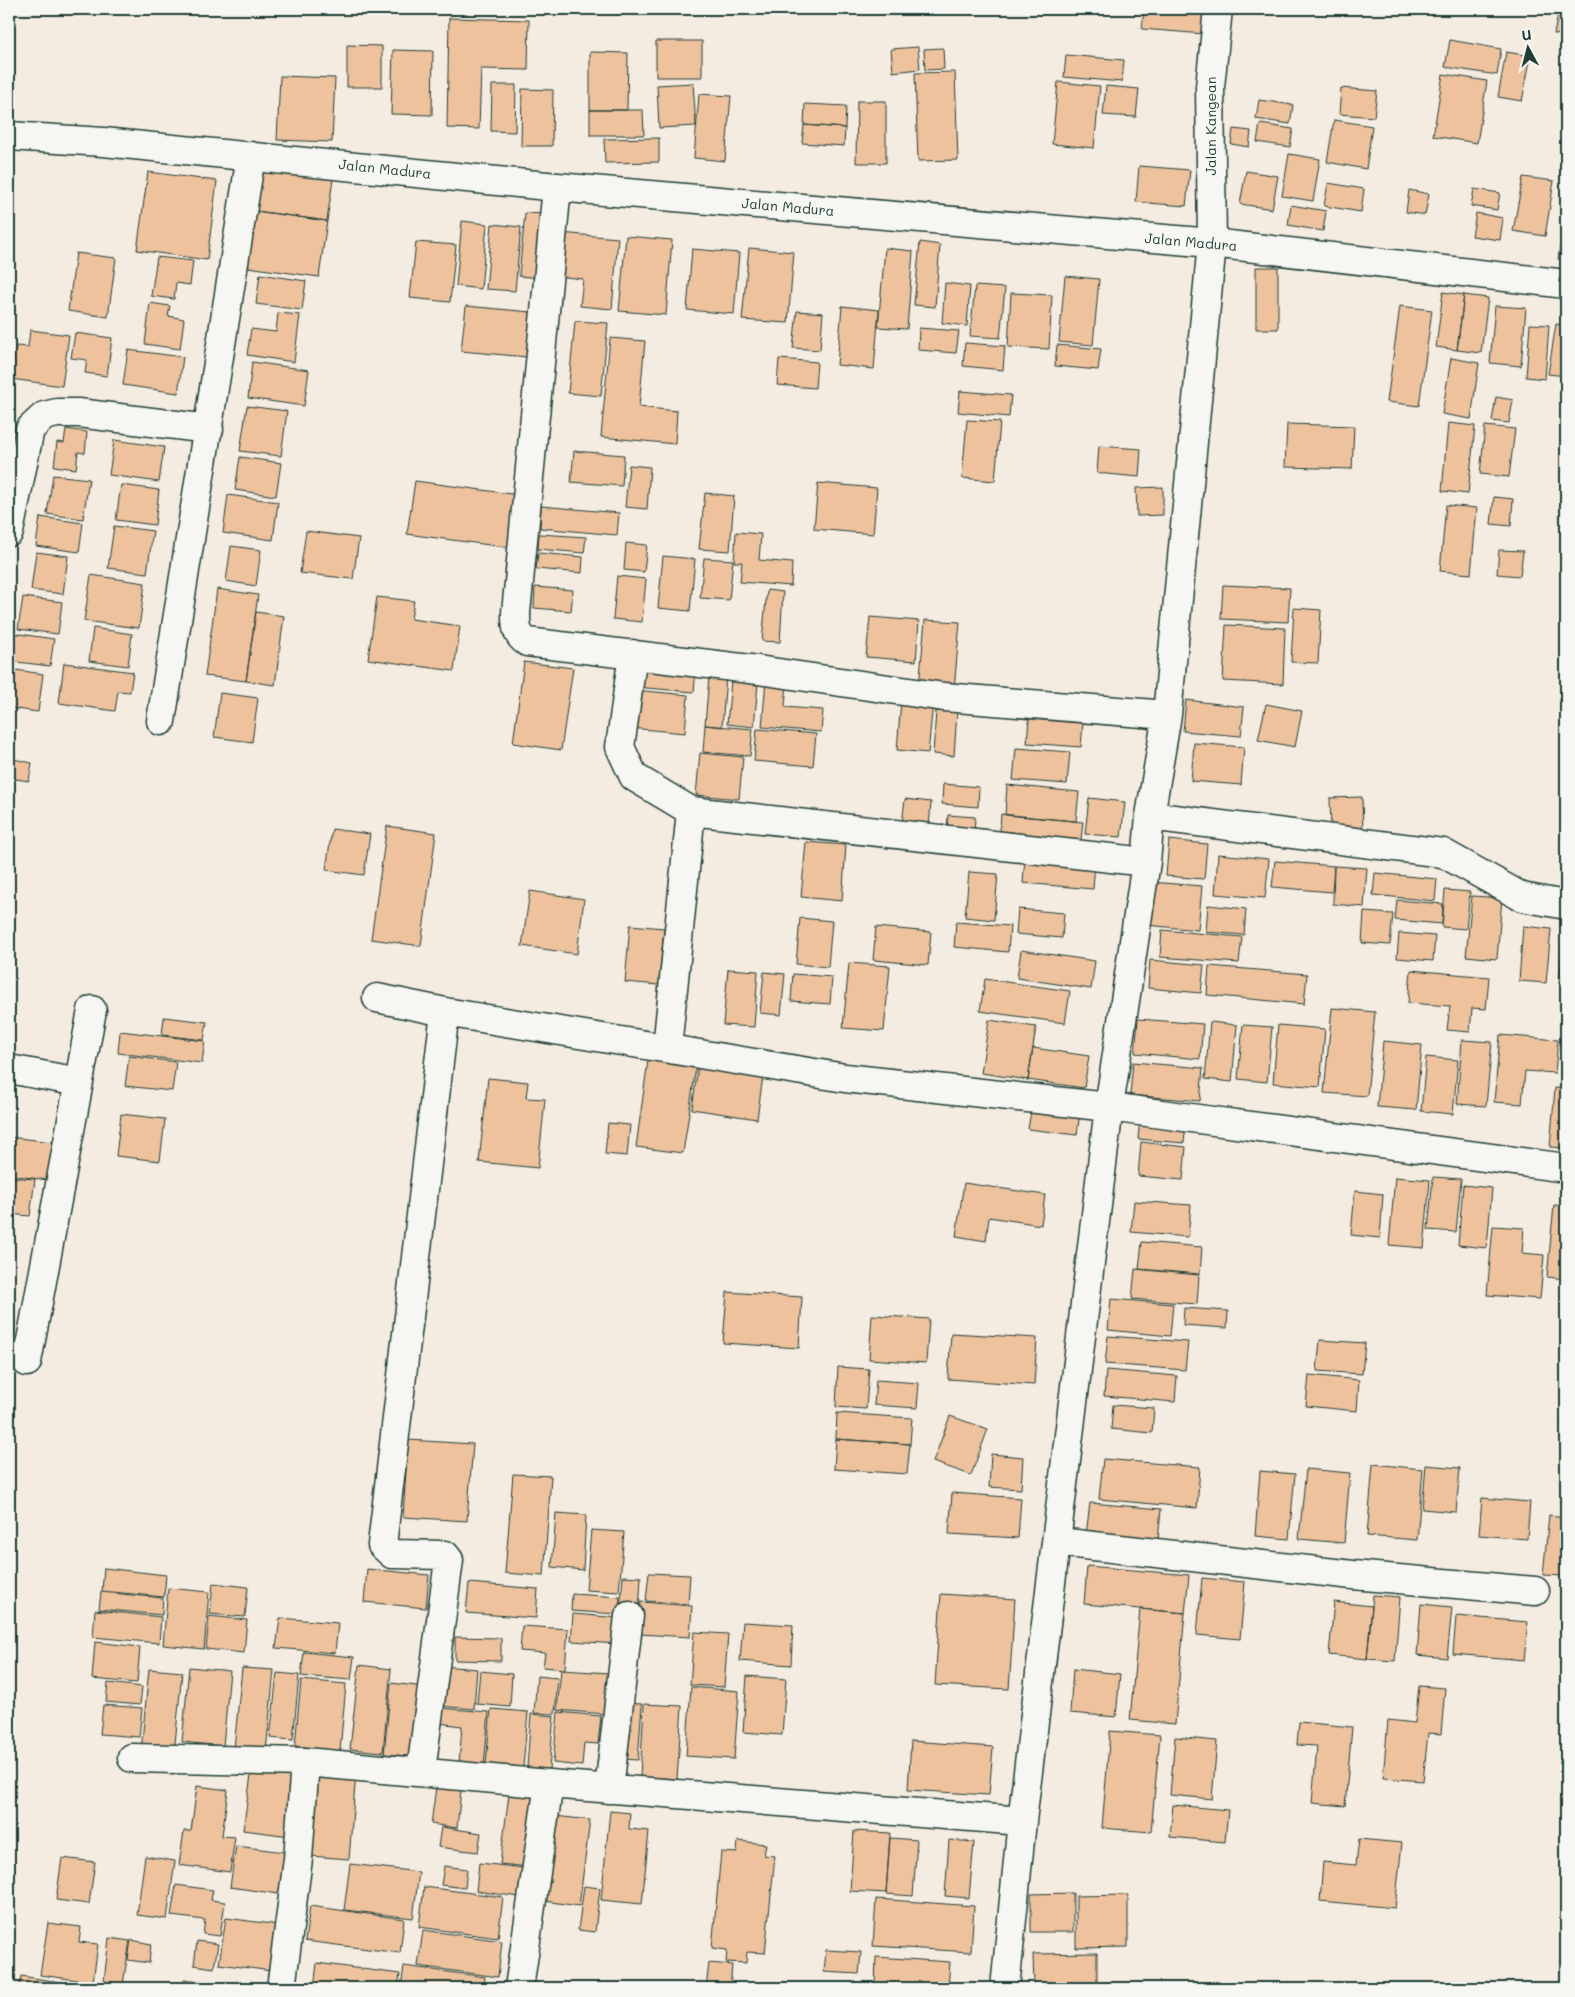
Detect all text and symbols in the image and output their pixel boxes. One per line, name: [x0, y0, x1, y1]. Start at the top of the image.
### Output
north arrow: [1502, 22, 1552, 72]
text: U: [1520, 25, 1532, 45]
street label: Jalan Kangean: [1201, 76, 1220, 176]
street label: Jalan Madura: [338, 154, 432, 183]
street label: Jalan Madura: [741, 193, 835, 220]
street label: Jalan Madura: [1144, 228, 1238, 255]

